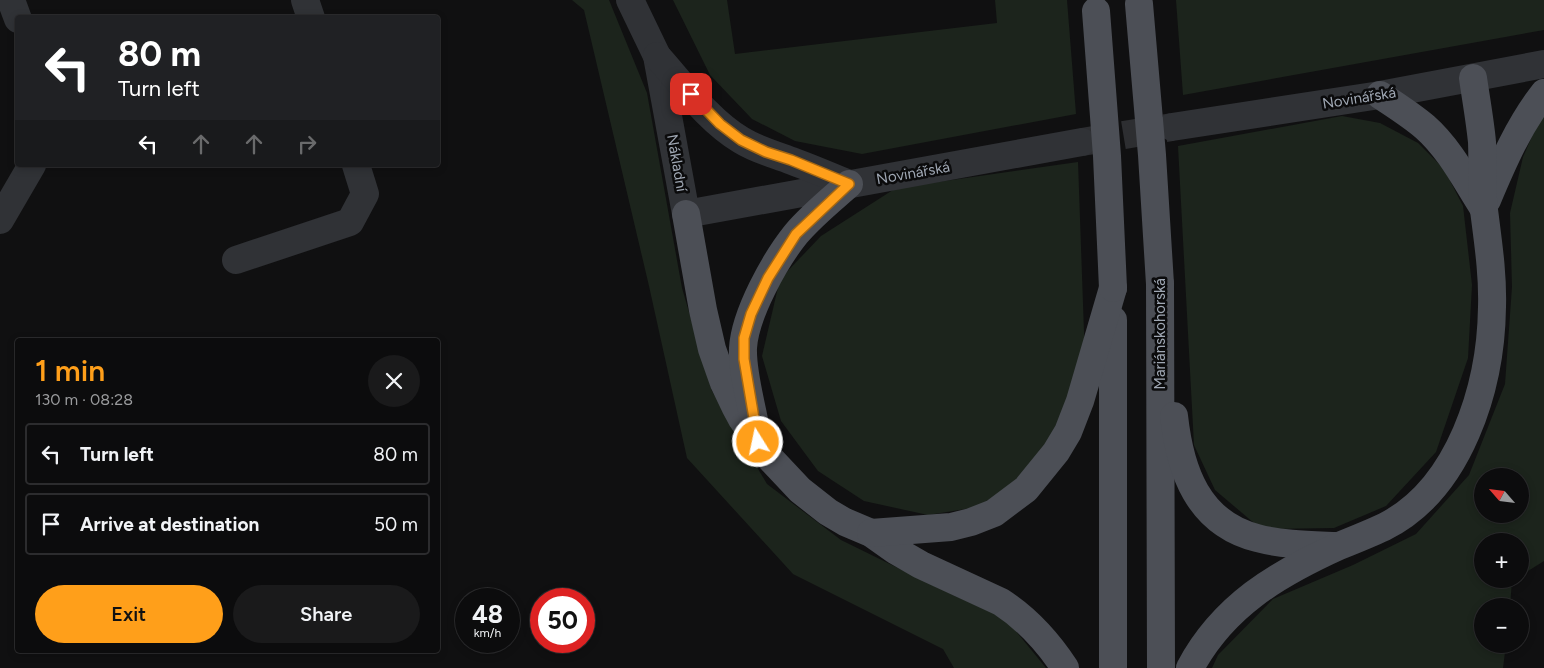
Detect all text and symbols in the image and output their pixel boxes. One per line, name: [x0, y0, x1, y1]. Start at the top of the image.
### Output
text: 80 m: [118, 33, 201, 75]
icon: left: [35, 35, 100, 100]
pin: [670, 73, 712, 115]
text: Turn left: [118, 75, 200, 102]
icon: arrive: [677, 80, 705, 108]
street label: Novinářská: [1321, 83, 1397, 113]
icon: left: [134, 130, 162, 158]
icon: ahead: [187, 130, 215, 158]
icon: ahead: [240, 130, 268, 158]
icon: right: [293, 130, 321, 158]
street label: Nákladní: [663, 133, 691, 195]
street label: Novinářská: [875, 158, 951, 188]
street label: Mariánskohorská: [1151, 278, 1169, 390]
text: 1 min: [35, 352, 105, 389]
button: close: [368, 355, 420, 407]
text: 130 m · 08:28: [35, 390, 133, 409]
position arrow: [731, 415, 783, 467]
icon: left: [37, 440, 65, 468]
text: Turn left: [80, 443, 154, 466]
text: 80 m: [373, 443, 418, 466]
north arrow: [1474, 468, 1529, 522]
map controls: [1474, 468, 1529, 653]
icon: arrive: [37, 510, 65, 538]
text: Arrive at destination: [80, 513, 259, 536]
text: 50 m: [374, 513, 418, 536]
button: +: [1474, 533, 1529, 588]
button: Exit: [35, 585, 223, 643]
button: Share: [233, 585, 420, 643]
speed limit sign: 50: [530, 588, 595, 653]
button: −: [1474, 598, 1529, 653]
text: 48: [472, 599, 503, 629]
text: km/h: [474, 626, 501, 640]

